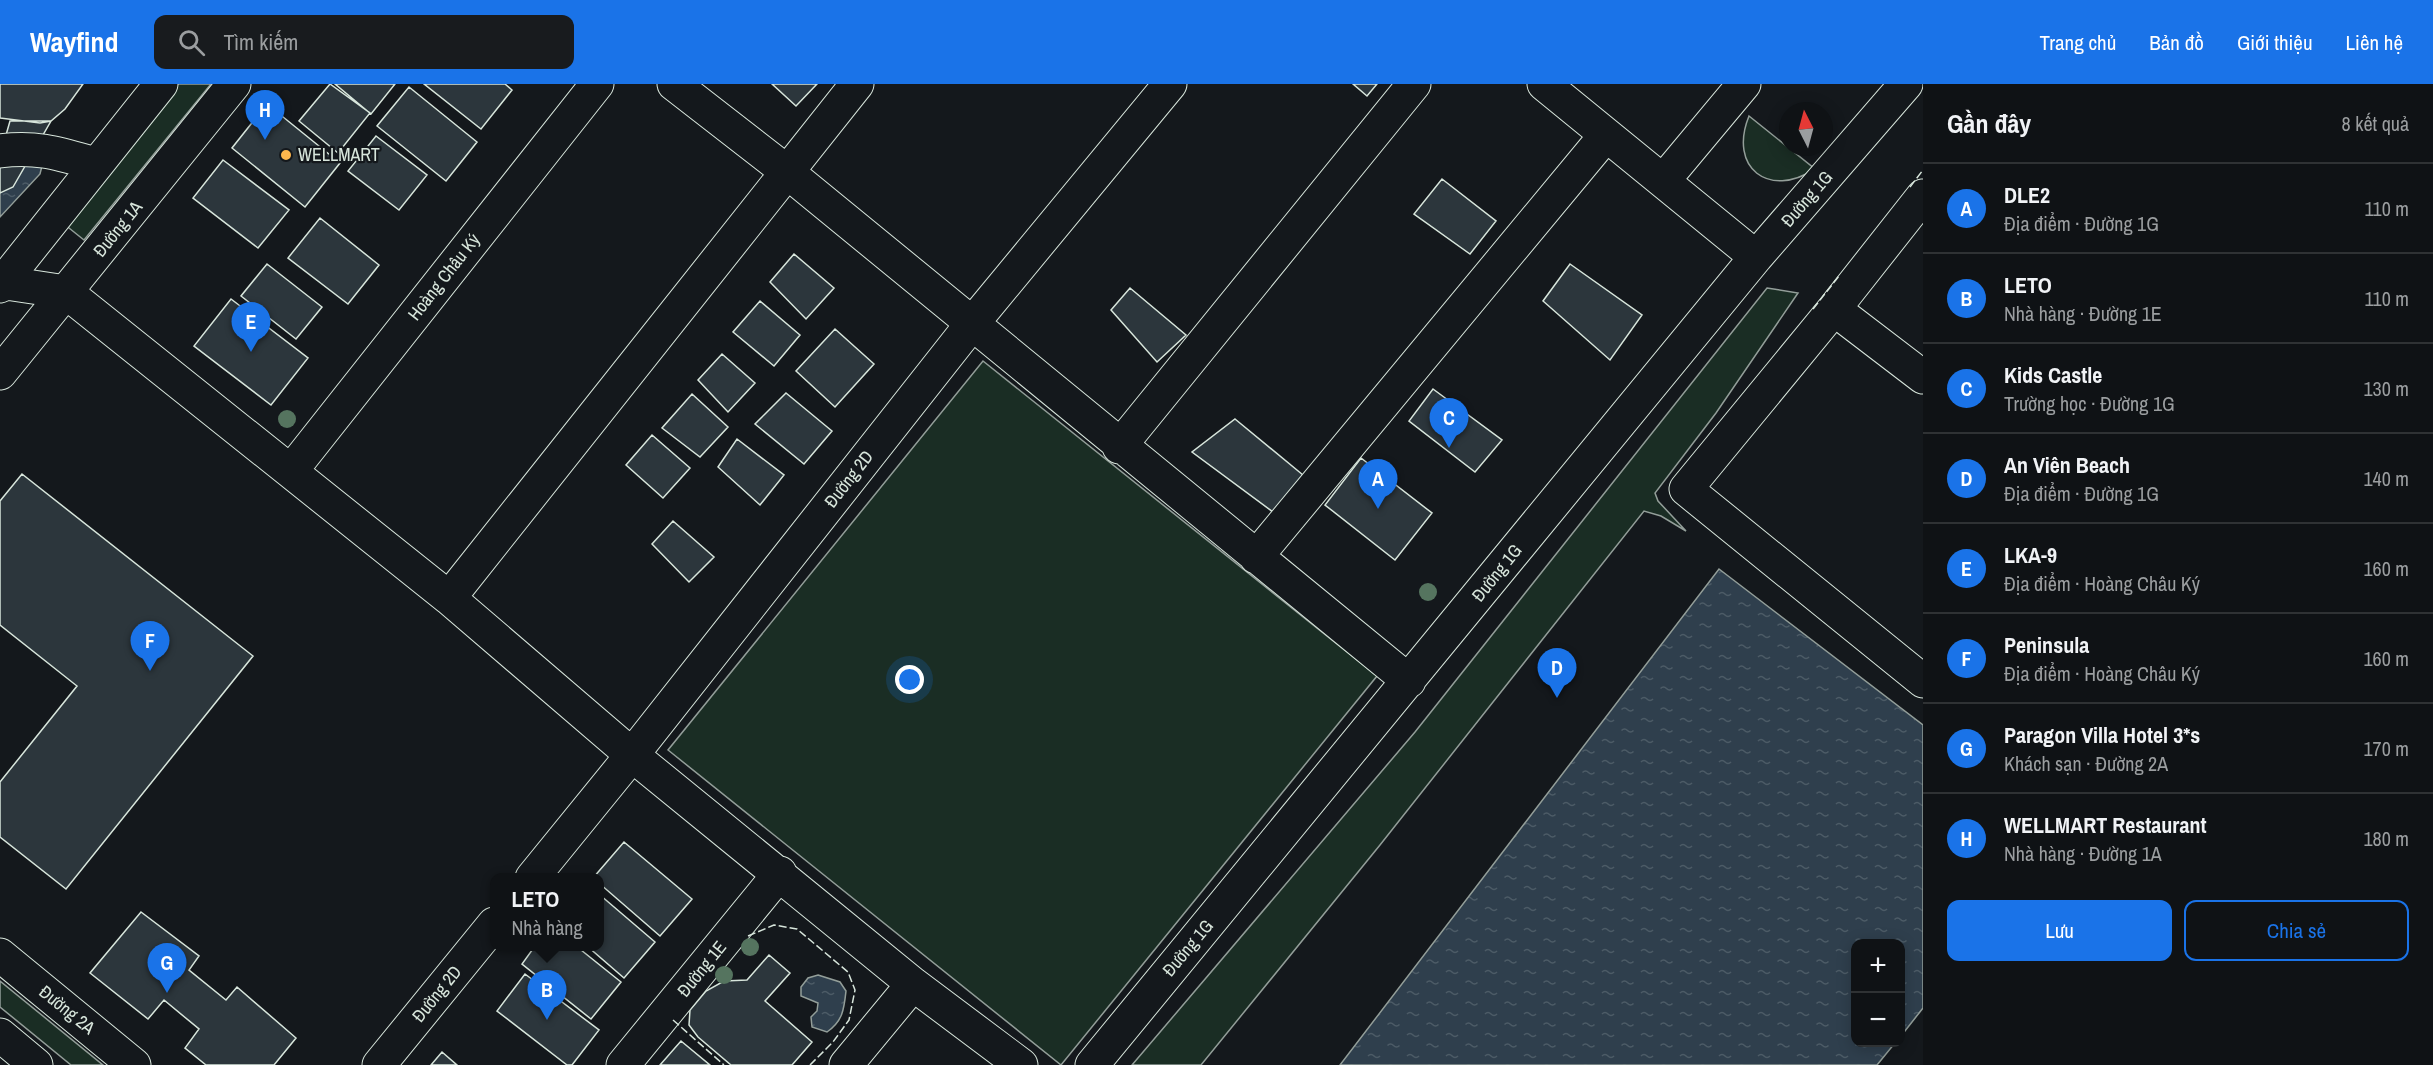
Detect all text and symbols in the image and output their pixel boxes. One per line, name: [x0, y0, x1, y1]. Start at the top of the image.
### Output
search box: [154, 15, 574, 69]
text: Wayfind: [30, 23, 118, 61]
icon: search: [175, 26, 208, 59]
text: Tìm kiếm: [223, 27, 298, 57]
text: Trang chủ: [2039, 28, 2116, 57]
text: Bản đồ: [2149, 28, 2204, 57]
text: Giới thiệu: [2237, 28, 2313, 57]
text: Liên hệ: [2346, 28, 2403, 57]
pin: H: [246, 91, 284, 140]
north arrow: [1779, 102, 1833, 156]
text: Gần đây: [1947, 106, 2031, 141]
text: 8 kết quả: [2342, 110, 2409, 137]
place label: WELLMART: [298, 142, 380, 167]
marker: WELLMART: [279, 148, 293, 162]
street label: Đường 1G: [1775, 165, 1838, 232]
text: DLE2: [2004, 180, 2050, 210]
street label: Đường 1A: [87, 195, 148, 262]
text: A: [1961, 195, 1972, 222]
text: 110 m: [2365, 195, 2409, 222]
text: Địa điểm · Đường 1G: [2004, 210, 2159, 237]
street label: Hoàng Châu Ký: [402, 227, 486, 325]
text: LETO: [2004, 270, 2052, 300]
text: B: [1961, 285, 1972, 312]
text: 110 m: [2365, 285, 2409, 312]
text: Nhà hàng · Đường 1E: [2004, 300, 2162, 327]
pin: E: [232, 302, 270, 352]
text: Kids Castle: [2004, 360, 2102, 390]
text: C: [1961, 375, 1972, 402]
text: 130 m: [2363, 375, 2409, 402]
text: Trường học · Đường 1G: [2004, 390, 2175, 417]
pin: C: [1430, 398, 1468, 448]
street label: Đường 2D: [818, 445, 879, 513]
text: An Viên Beach: [2004, 450, 2130, 480]
pin: A: [1358, 460, 1398, 509]
text: D: [1961, 465, 1972, 492]
text: 140 m: [2363, 465, 2409, 492]
text: Địa điểm · Đường 1G: [2004, 480, 2159, 507]
street label: Đường 1G: [1466, 539, 1528, 607]
text: LKA-9: [2004, 540, 2057, 570]
text: E: [1961, 555, 1972, 582]
text: 160 m: [2363, 555, 2409, 582]
text: Địa điểm · Hoàng Châu Ký: [2004, 570, 2200, 597]
pin: F: [130, 622, 170, 671]
text: Peninsula: [2004, 630, 2089, 660]
text: F: [1961, 645, 1972, 672]
text: 160 m: [2363, 645, 2409, 672]
pin: D: [1538, 648, 1576, 698]
text: Địa điểm · Hoàng Châu Ký: [2004, 660, 2200, 687]
your location: [895, 665, 924, 694]
text: Paragon Villa Hotel 3*s: [2004, 720, 2200, 750]
text: G: [1960, 735, 1973, 762]
text: 170 m: [2363, 735, 2409, 762]
text: Khách sạn · Đường 2A: [2004, 750, 2168, 777]
text: WELLMART Restaurant: [2004, 810, 2206, 840]
text: H: [1961, 825, 1972, 852]
text: 180 m: [2363, 825, 2409, 852]
text: Nhà hàng · Đường 1A: [2004, 840, 2162, 867]
popup: [490, 873, 604, 951]
text: LETO: [511, 884, 559, 914]
button: Lưu: [1947, 900, 2172, 961]
button: Chia sẻ: [2184, 900, 2409, 961]
text: Nhà hàng: [511, 914, 583, 941]
street label: Đường 1G: [1156, 914, 1219, 981]
street label: Đường 1E: [671, 935, 732, 1002]
map controls: [1851, 939, 1905, 1047]
button: +: [1851, 939, 1905, 993]
pin: G: [148, 944, 186, 993]
street label: Đường 2D: [406, 960, 467, 1027]
pin: B: [528, 970, 566, 1020]
street label: Đường 2A: [34, 979, 101, 1040]
button: −: [1851, 993, 1905, 1047]

